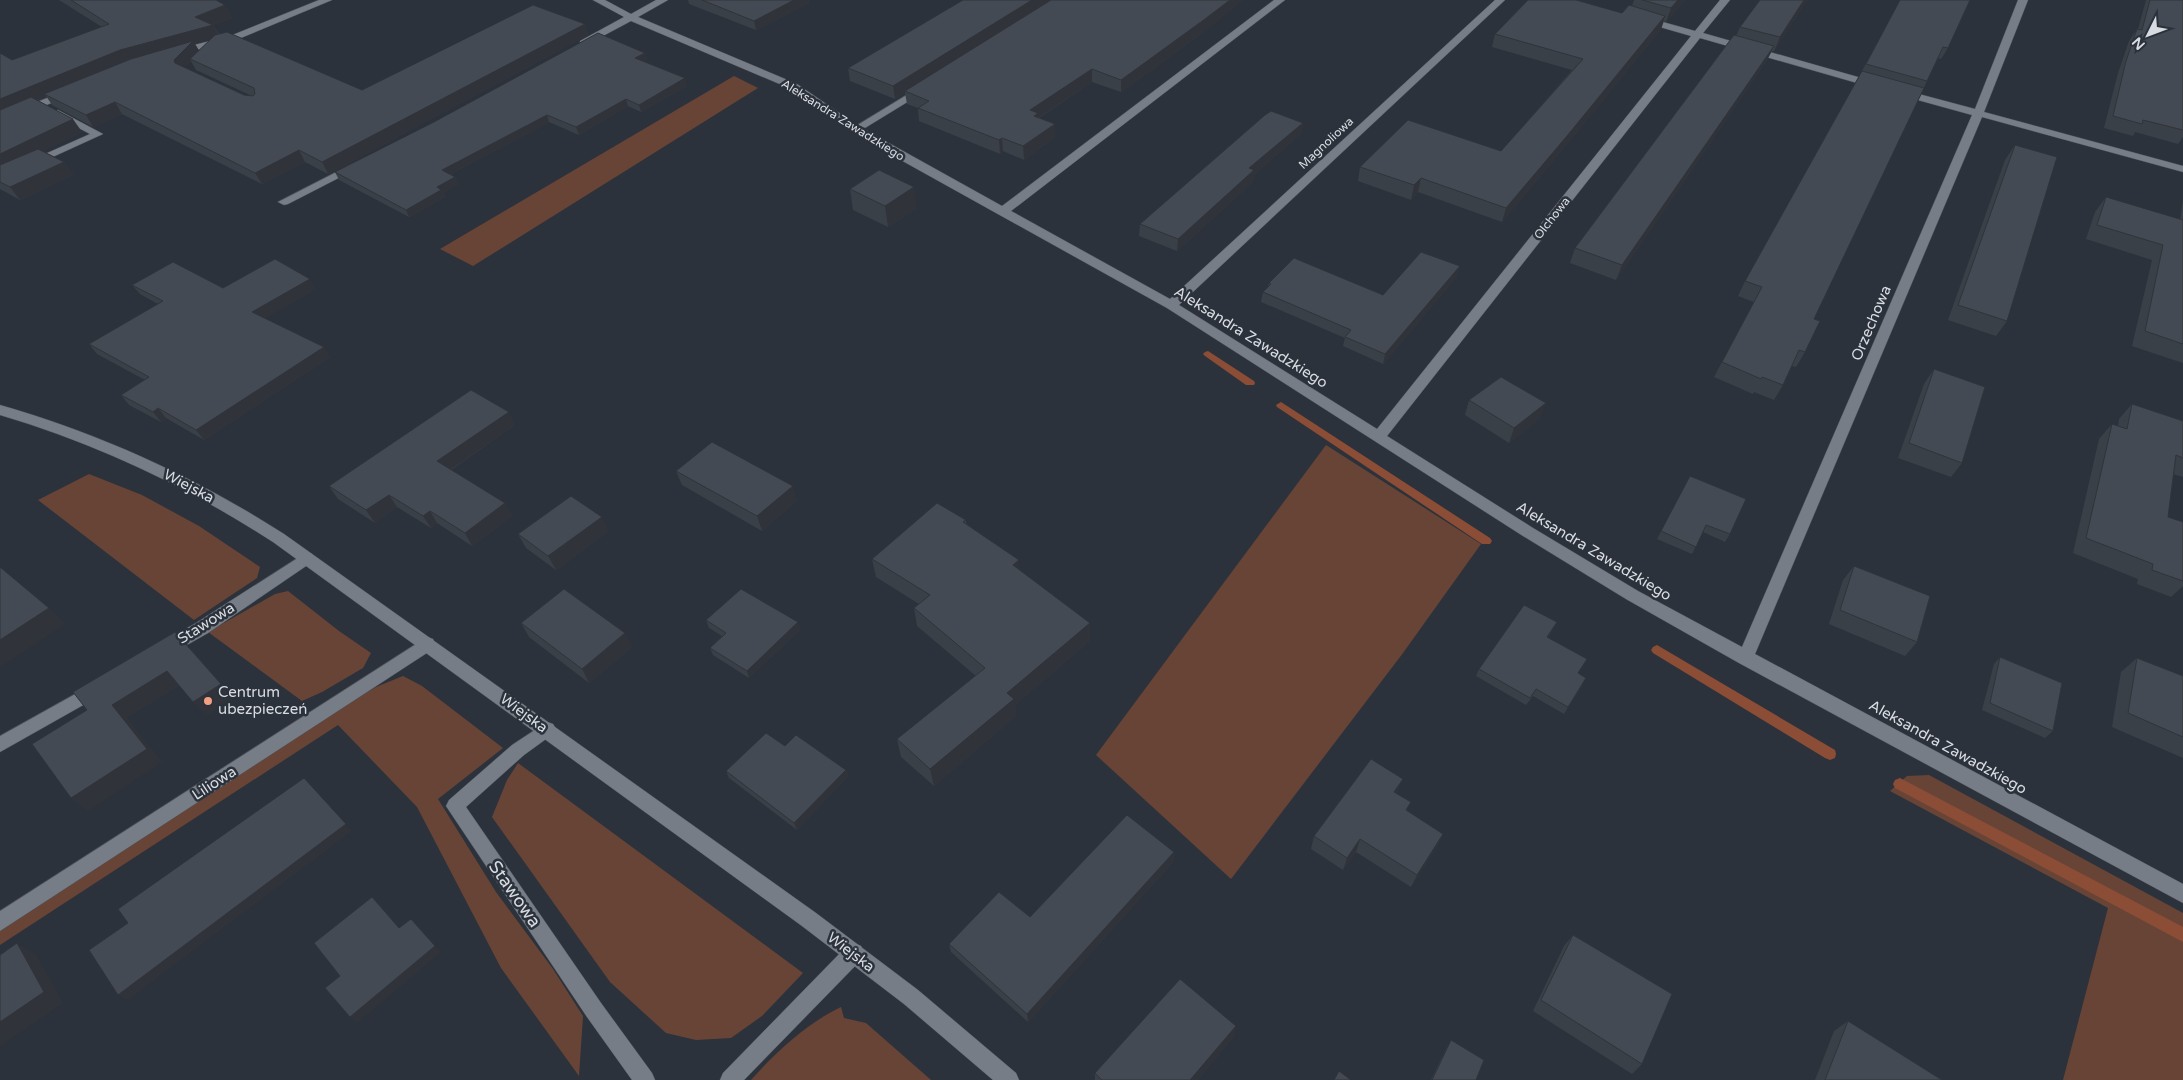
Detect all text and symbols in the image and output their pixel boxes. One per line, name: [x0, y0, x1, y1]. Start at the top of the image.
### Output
north arrow: [2123, 10, 2173, 60]
text: N: [2129, 33, 2149, 53]
street label: Aleksandra Zawadzkiego: [779, 76, 907, 164]
street label: Magnoliowa: [1296, 114, 1356, 172]
street label: Olchowa: [1531, 194, 1573, 242]
street label: Aleksandra Zawadzkiego: [1171, 282, 1331, 392]
street label: Orzechowa: [1847, 283, 1895, 363]
street label: Wiejska: [161, 465, 217, 507]
street label: Aleksandra Zawadzkiego: [1513, 498, 1675, 604]
street label: Stawowa: [174, 598, 238, 648]
place label: Centrum ubezpieczeń: [218, 683, 307, 718]
street label: Wiejska: [497, 690, 551, 736]
marker: Centrum ubezpieczeń: [202, 695, 214, 707]
street label: Aleksandra Zawadzkiego: [1866, 696, 2030, 798]
street label: Liliowa: [189, 762, 239, 804]
street label: Stawowa: [484, 856, 546, 932]
street label: Wiejska: [824, 928, 878, 976]

